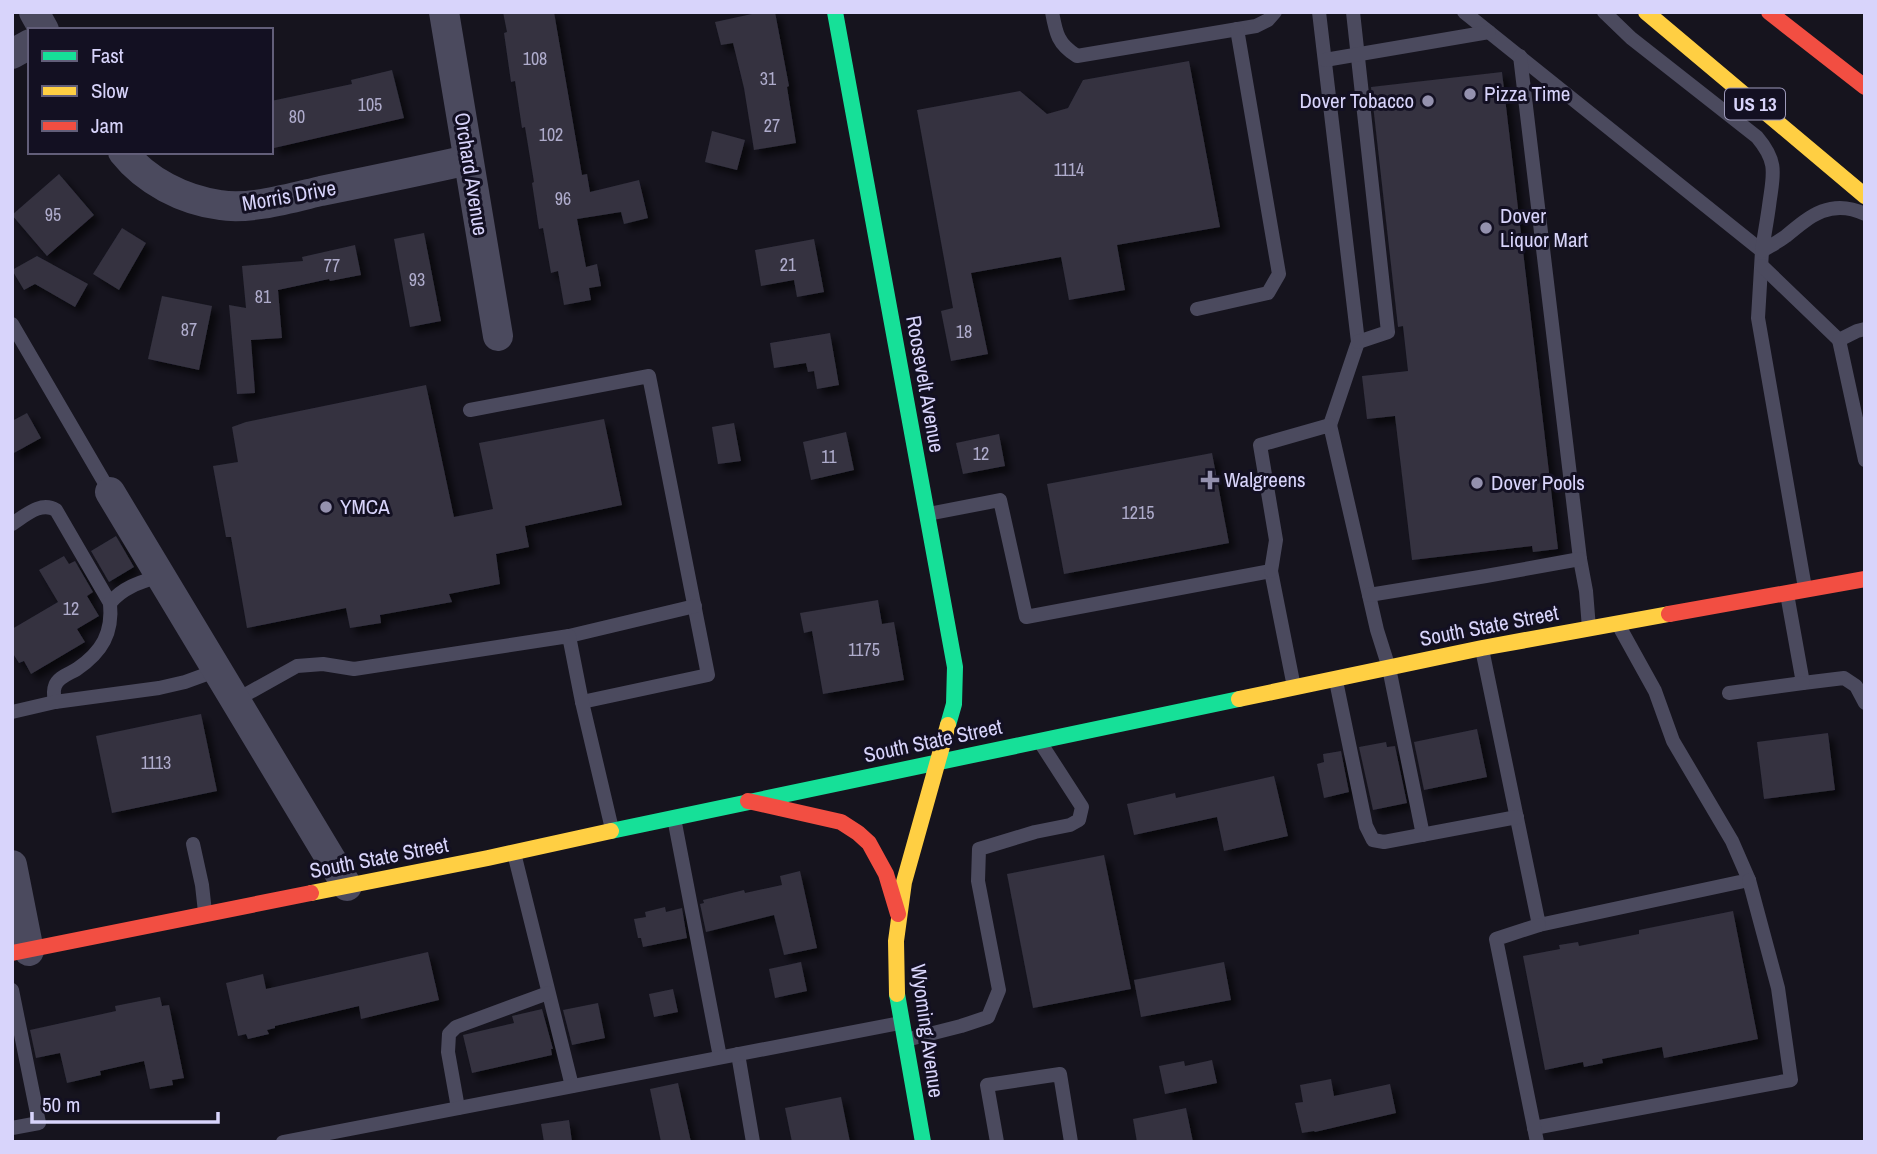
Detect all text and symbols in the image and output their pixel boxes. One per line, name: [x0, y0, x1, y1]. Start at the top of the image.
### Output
legend: [28, 28, 273, 154]
text: Fast: [91, 41, 124, 70]
house number: 108: [523, 46, 547, 71]
house number: 31: [760, 66, 777, 91]
text: Slow: [91, 76, 129, 105]
place label: Pizza Time: [1484, 79, 1570, 108]
place label: Dover Tobacco: [1299, 86, 1414, 115]
marker: Pizza Time: [1462, 86, 1478, 102]
road number: US 13: [1725, 88, 1785, 120]
house number: 105: [358, 92, 382, 117]
marker: Dover Tobacco: [1420, 93, 1436, 109]
house number: 80: [289, 104, 305, 129]
street label: Orchard Avenue: [447, 110, 496, 238]
text: Jam: [91, 111, 124, 140]
house number: 27: [764, 113, 780, 138]
house number: 102: [539, 122, 563, 147]
house number: 1114: [1054, 157, 1084, 182]
street label: Morris Drive: [240, 173, 338, 218]
house number: 96: [555, 186, 571, 211]
place label: Dover Liquor Mart: [1500, 201, 1588, 254]
house number: 95: [45, 202, 61, 227]
marker: Dover Liquor Mart: [1478, 220, 1494, 236]
house number: 21: [780, 252, 797, 277]
house number: 77: [324, 253, 340, 278]
house number: 93: [409, 267, 425, 292]
house number: 81: [255, 284, 272, 309]
street label: Roosevelt Avenue: [899, 313, 952, 455]
house number: 87: [181, 317, 197, 342]
house number: 18: [956, 319, 972, 344]
house number: 12: [973, 441, 989, 466]
house number: 11: [821, 444, 837, 469]
place label: Walgreens: [1224, 465, 1306, 494]
place label: Dover Pools: [1491, 468, 1585, 497]
marker: Walgreens: [1202, 472, 1218, 488]
marker: Dover Pools: [1469, 475, 1485, 491]
place label: YMCA: [340, 492, 390, 521]
marker: YMCA: [318, 499, 334, 515]
house number: 1215: [1122, 500, 1154, 525]
house number: 12: [63, 596, 79, 621]
street label: South State Street: [1417, 598, 1561, 653]
house number: 1175: [848, 637, 880, 662]
street label: South State Street: [861, 712, 1005, 769]
house number: 1113: [141, 750, 171, 775]
street label: South State Street: [307, 830, 451, 885]
street label: Wyoming Avenue: [904, 962, 951, 1100]
scale bar: [32, 1080, 217, 1124]
text: 50 m: [42, 1090, 80, 1119]

